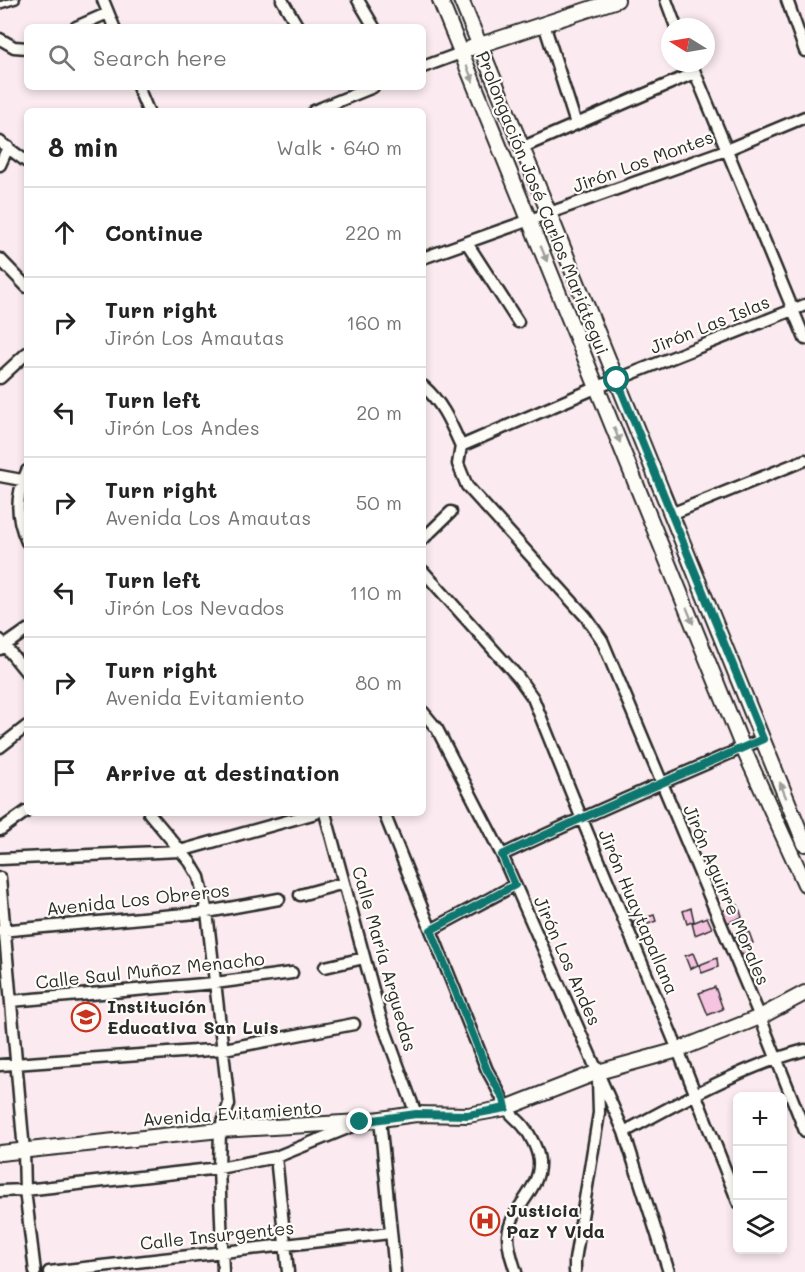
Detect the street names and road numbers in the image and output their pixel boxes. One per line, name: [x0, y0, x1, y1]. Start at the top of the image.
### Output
street label: Prolongación José Carlos Mariátegui: [471, 47, 615, 358]
street label: Jirón Los Montes: [569, 124, 716, 198]
street label: Jirón Las Islas: [646, 289, 773, 359]
street label: Jirón Aguirre Morales: [678, 801, 776, 988]
street label: Jirón Huaytapallana: [593, 825, 685, 998]
street label: Calle María Arguedas: [347, 863, 423, 1054]
street label: Avenida Los Obreros: [45, 877, 231, 921]
street label: Jirón Los Andes: [529, 892, 607, 1029]
street label: Calle Saul Muñoz Menacho: [34, 946, 266, 994]
street label: Avenida Evitamiento: [142, 1095, 322, 1131]
street label: Calle Insurgentes: [139, 1215, 295, 1255]

